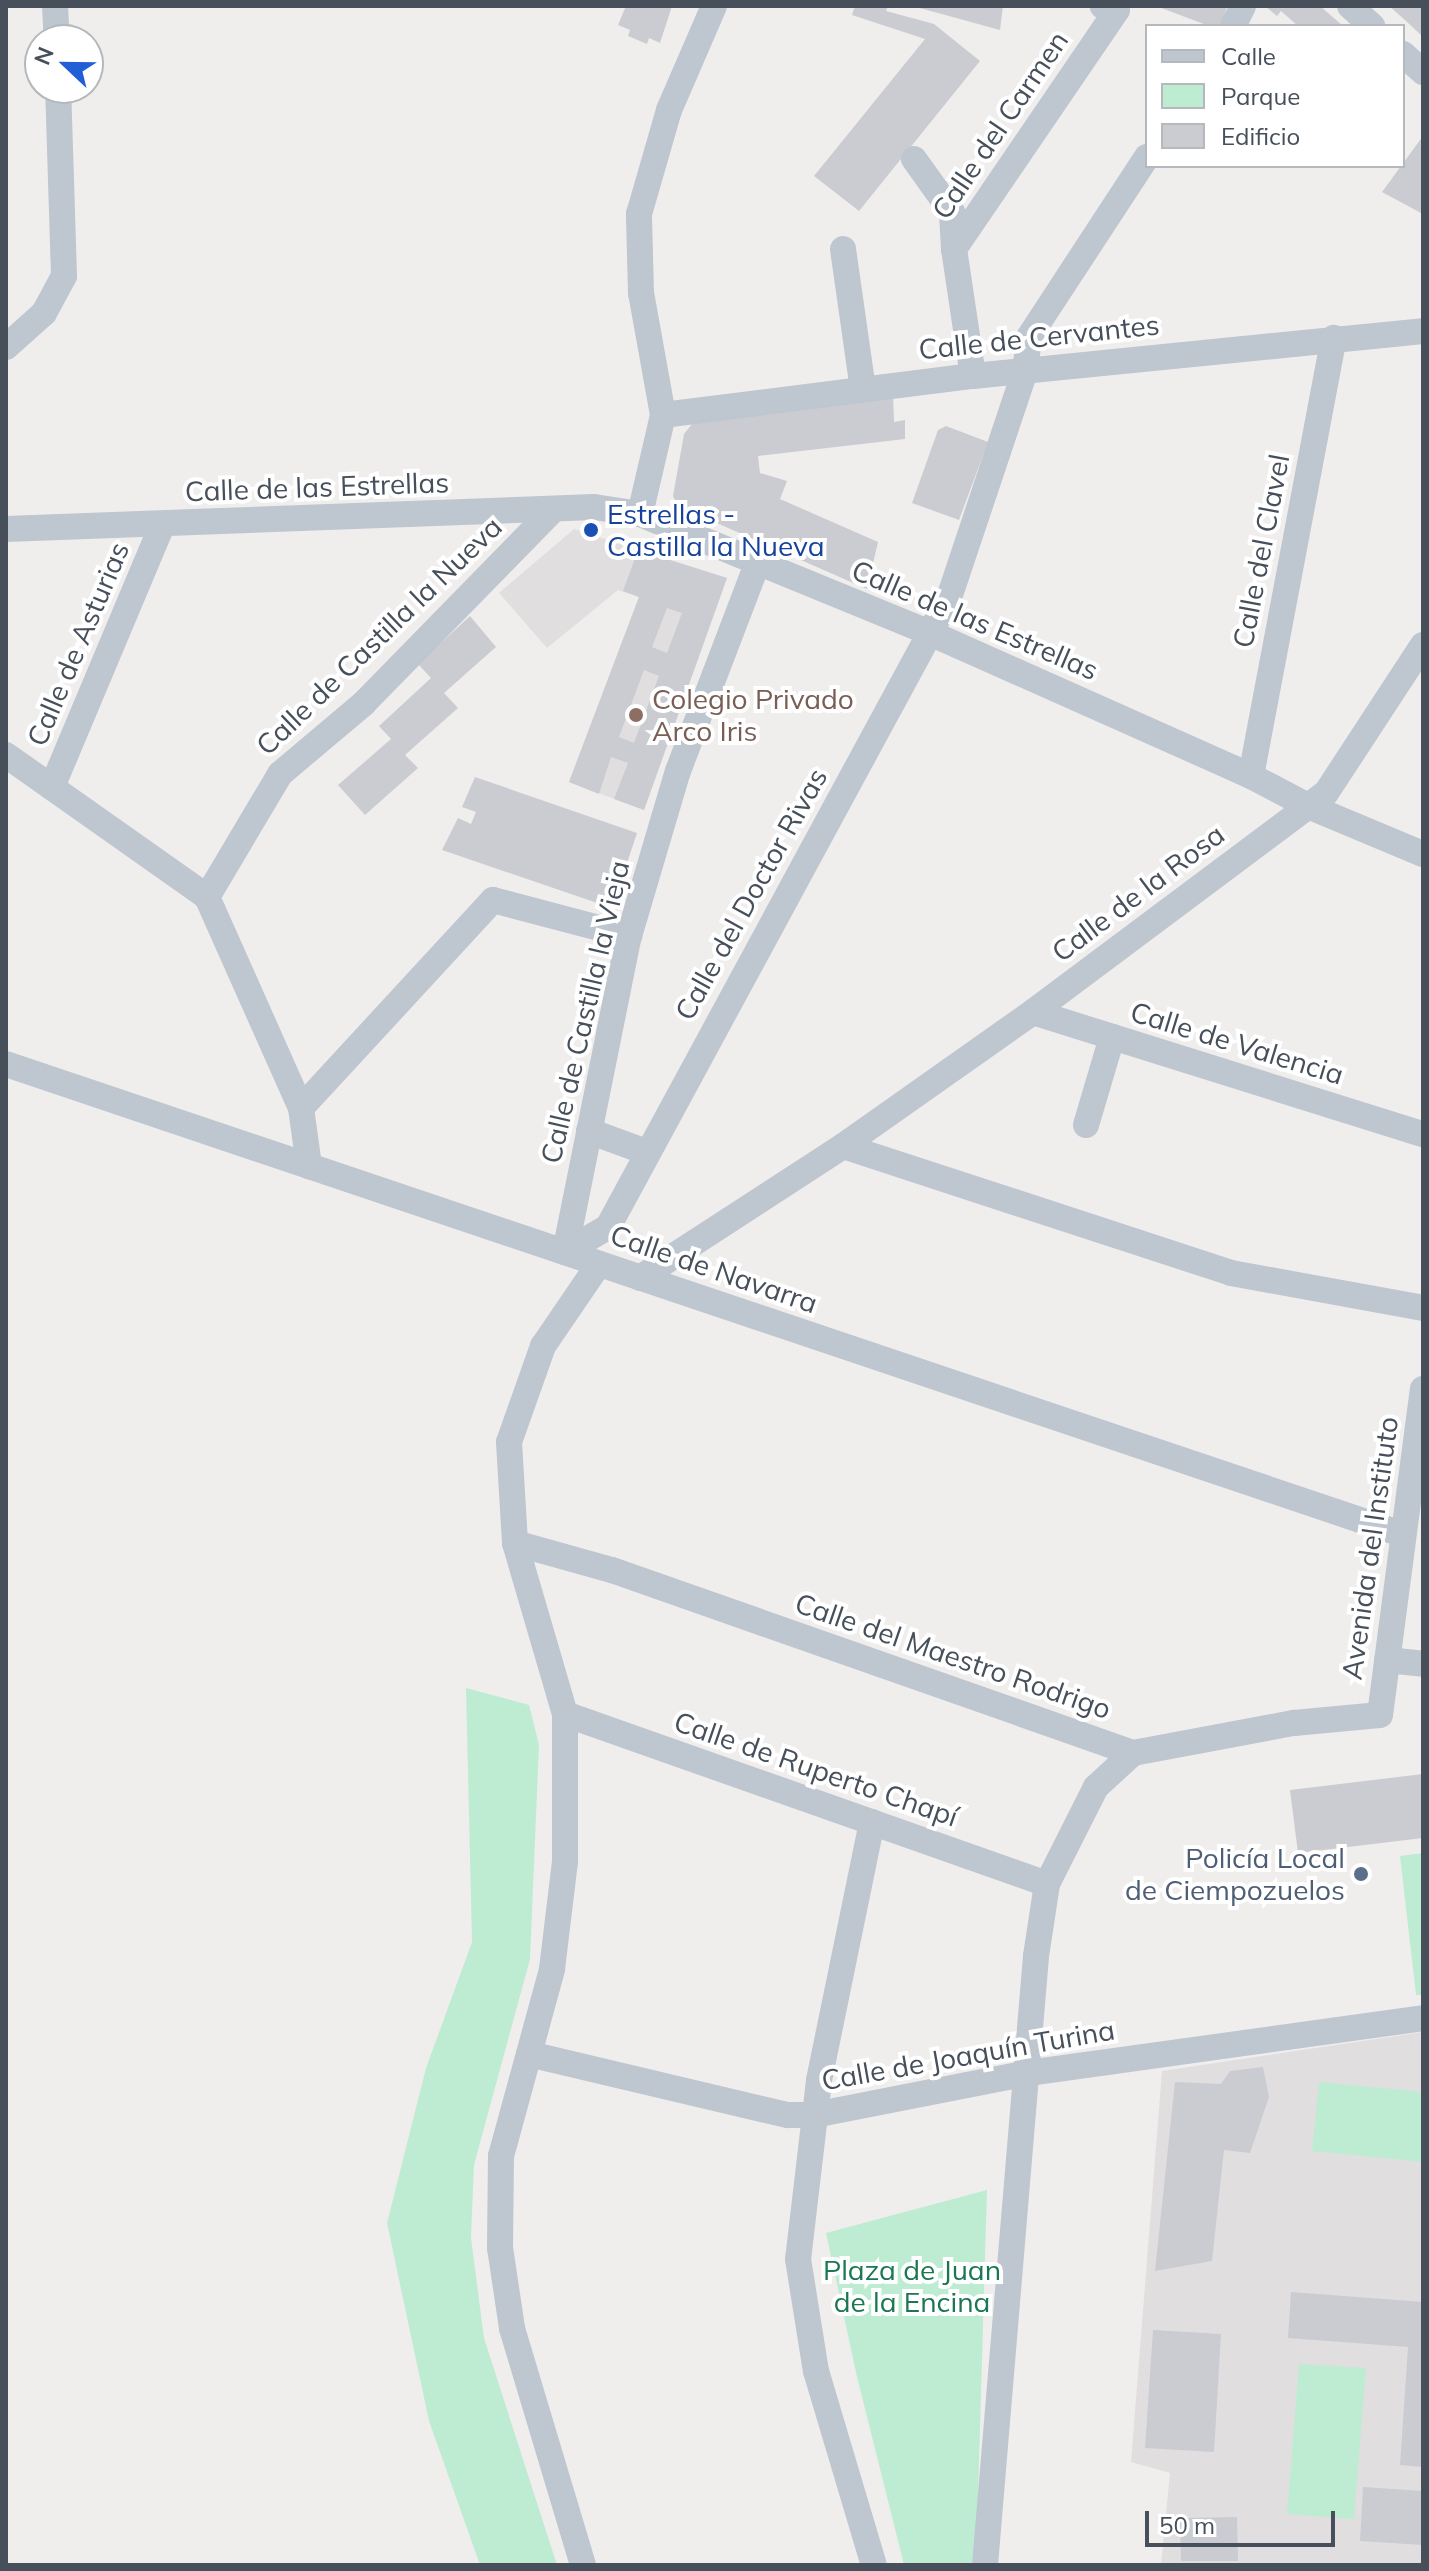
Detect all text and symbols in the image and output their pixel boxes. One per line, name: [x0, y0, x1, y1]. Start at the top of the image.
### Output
north arrow: [24, 24, 104, 104]
legend: [1145, 24, 1405, 168]
street label: Calle del Carmen: [925, 25, 1075, 225]
text: Calle: [1221, 41, 1276, 71]
text: N: [28, 43, 60, 69]
text: Parque: [1221, 81, 1300, 111]
text: Edificio: [1221, 121, 1300, 151]
street label: Calle de Cervantes: [917, 308, 1161, 366]
street label: Calle del Clavel: [1226, 451, 1296, 651]
street label: Calle de las Estrellas: [184, 466, 450, 508]
place label: Estrellas - Castilla la Nueva: [607, 497, 824, 563]
street label: Calle de Castilla la Nueva: [249, 510, 509, 762]
marker: Estrellas - Castilla la Nueva: [582, 521, 600, 539]
street label: Calle de Asturias: [20, 537, 136, 751]
street label: Calle de las Estrellas: [847, 553, 1103, 687]
place label: Colegio Privado Arco Iris: [652, 682, 854, 748]
marker: Colegio Privado Arco Iris: [627, 706, 645, 724]
street label: Calle del Doctor Rivas: [668, 762, 834, 1026]
street label: Calle de la Rosa: [1045, 817, 1231, 969]
street label: Calle de Castilla la Vieja: [534, 857, 636, 1167]
street label: Calle de Valencia: [1126, 995, 1348, 1091]
street label: Calle de Navarra: [606, 1218, 822, 1320]
street label: Avenida del Instituto: [1335, 1414, 1405, 1682]
street label: Calle del Maestro Rodrigo: [791, 1586, 1115, 1726]
street label: Calle de Ruperto Chapí: [670, 1705, 962, 1833]
place label: Policía Local de Ciempozuelos: [1125, 1841, 1345, 1907]
marker: Policía Local de Ciempozuelos: [1352, 1865, 1370, 1883]
street label: Calle de Joaquín Turina: [819, 2013, 1117, 2097]
park label: Plaza de Juan de la Encina: [823, 2253, 1001, 2319]
scale bar: [1149, 2495, 1339, 2545]
text: 50 m: [1159, 2510, 1215, 2540]

